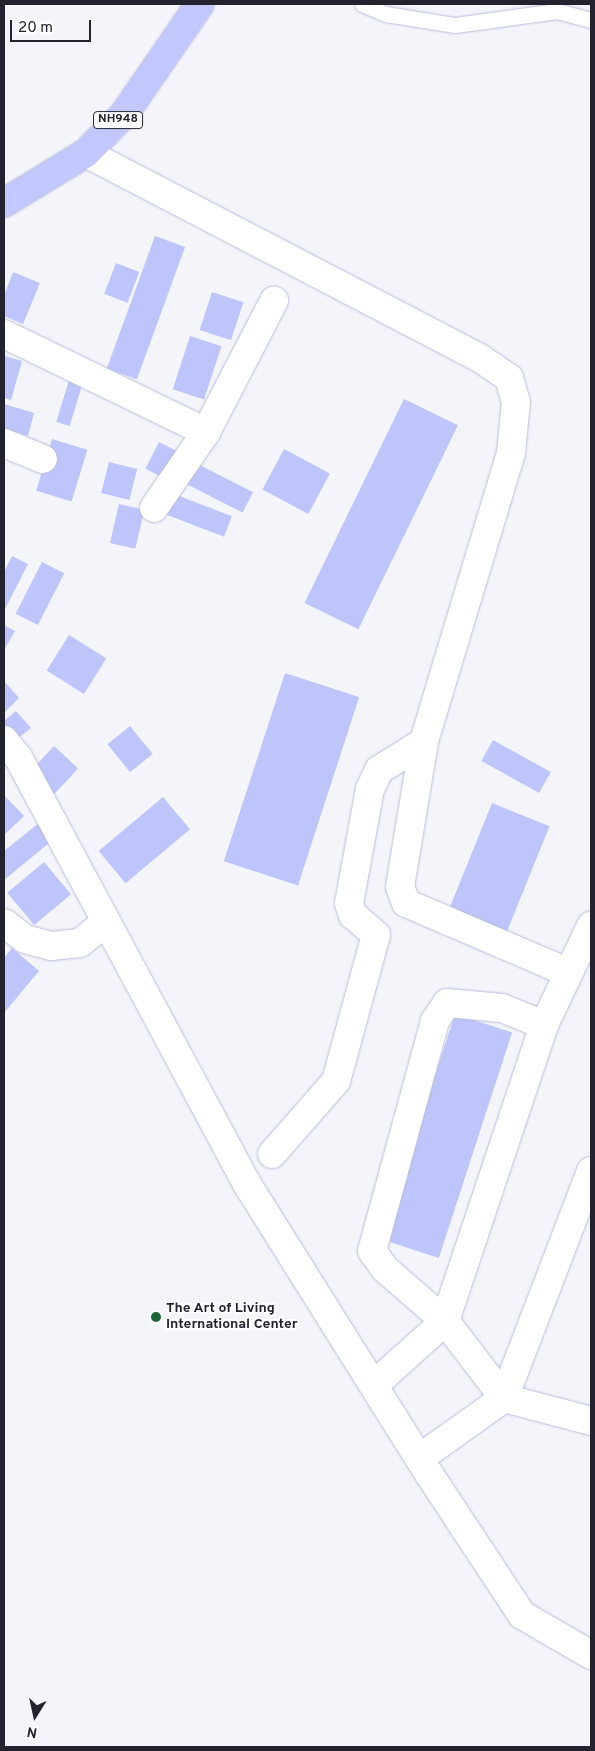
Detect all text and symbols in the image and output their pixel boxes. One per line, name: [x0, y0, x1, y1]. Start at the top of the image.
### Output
scale bar: [12, 10, 94, 42]
text: 20 m: [18, 19, 53, 38]
road number: NH948: [93, 110, 143, 130]
place label: The Art of Living International Center: [166, 1301, 298, 1334]
marker: The Art of Living International Center: [150, 1311, 162, 1323]
north arrow: [10, 1691, 60, 1741]
text: N: [26, 1722, 39, 1741]

